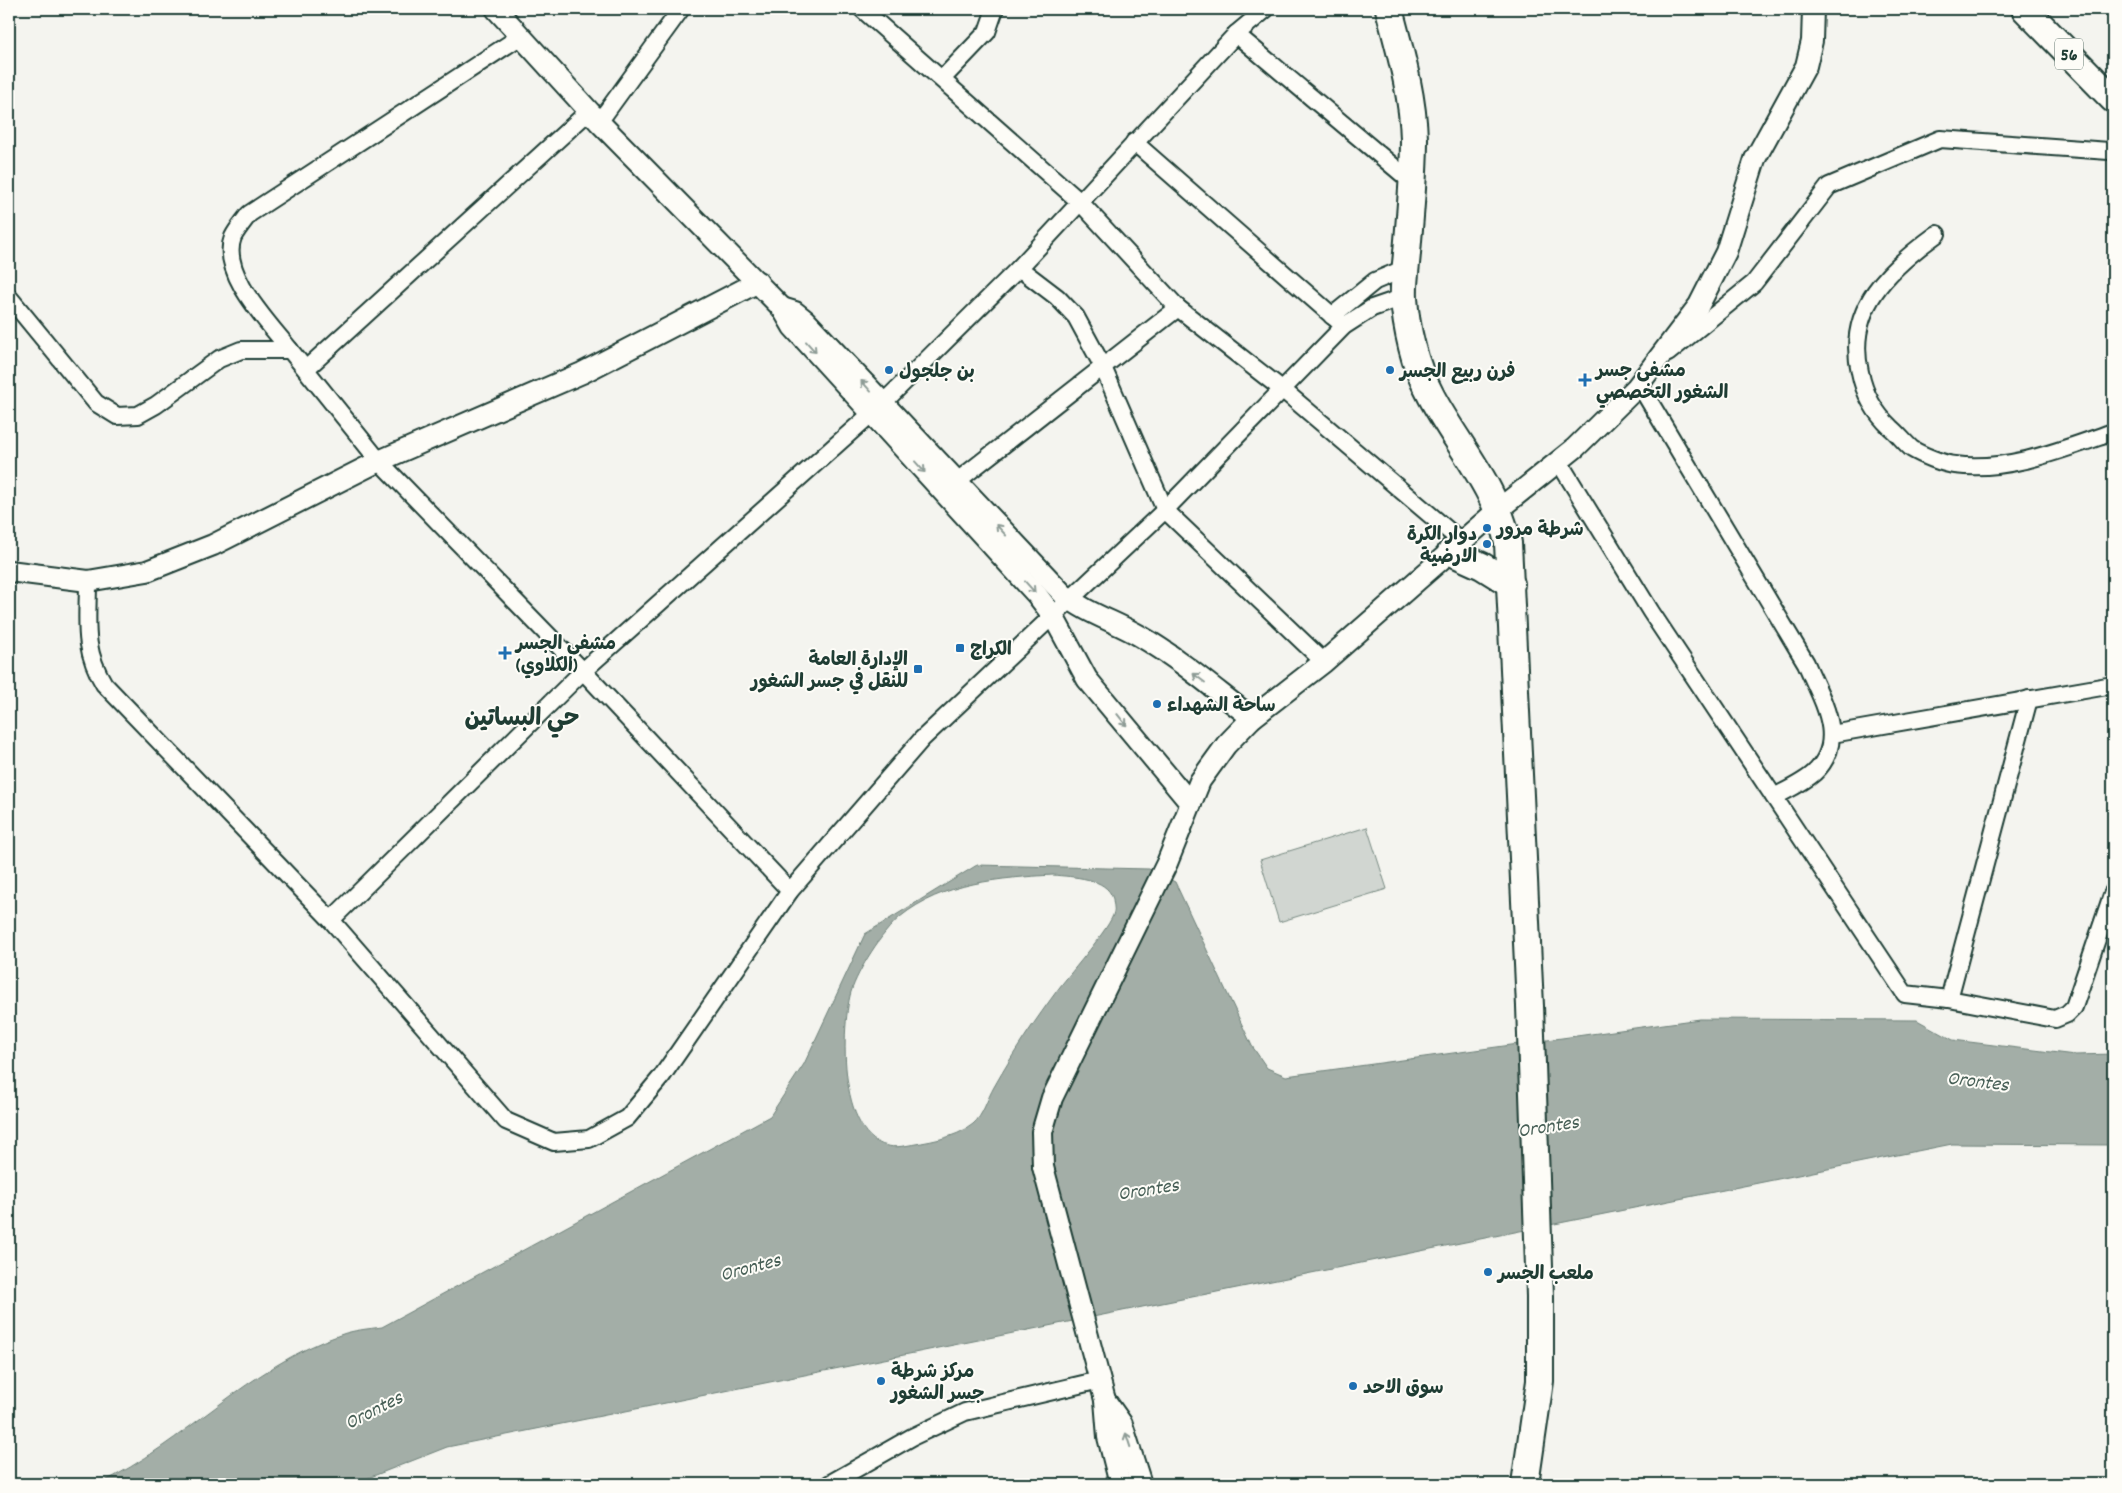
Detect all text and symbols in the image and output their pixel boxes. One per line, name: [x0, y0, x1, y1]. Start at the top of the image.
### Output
road number: 56: [2055, 39, 2083, 70]
one-way arrow: [805, 341, 817, 354]
place label: مشفى جسر الشغور التخصصي: [1594, 359, 1729, 408]
place label: بن جلجول: [899, 360, 975, 387]
place label: فرن ربيع الجسر: [1398, 360, 1516, 387]
marker: بن جلجول: [883, 364, 895, 376]
marker: فرن ربيع الجسر: [1384, 364, 1396, 376]
marker: مشفى جسر الشغور التخصصي: [1578, 373, 1592, 387]
one-way arrow: [860, 380, 872, 392]
one-way arrow: [914, 461, 926, 474]
place label: شرطة مرور: [1495, 518, 1584, 545]
marker: شرطة مرور: [1481, 522, 1493, 534]
one-way arrow: [995, 523, 1007, 536]
place label: دوار الكرة الارضية: [1407, 523, 1477, 572]
marker: دوار الكرة الارضية: [1481, 538, 1493, 550]
one-way arrow: [1024, 581, 1036, 594]
place label: مشفى الجسر (الكلاوي): [514, 632, 616, 681]
place label: الكراج: [970, 638, 1012, 665]
marker: الكراج: [954, 642, 966, 654]
marker: مشفى الجسر (الكلاوي): [498, 646, 512, 660]
place label: الإدارة العامة للنقل في جسر الشغور: [749, 648, 908, 697]
marker: الإدارة العامة للنقل في جسر الشغور: [912, 663, 924, 675]
one-way arrow: [1192, 673, 1206, 683]
place label: ساحة الشهداء: [1167, 694, 1276, 721]
marker: ساحة الشهداء: [1151, 698, 1163, 710]
district label: حي البساتين: [465, 703, 579, 738]
one-way arrow: [1116, 714, 1127, 727]
water label: Orontes: [1945, 1065, 2011, 1101]
water label: Orontes: [1516, 1109, 1582, 1147]
water label: Orontes: [1116, 1172, 1182, 1210]
water label: Orontes: [717, 1247, 785, 1290]
place label: ملعب الجسر: [1496, 1262, 1594, 1289]
marker: ملعب الجسر: [1482, 1266, 1494, 1278]
place label: مركز شرطة جسر الشغور: [889, 1360, 984, 1409]
marker: مركز شرطة جسر الشغور: [875, 1375, 887, 1387]
place label: سوق الاحد: [1363, 1376, 1444, 1403]
marker: سوق الاحد: [1347, 1380, 1359, 1392]
water label: Orontes: [341, 1385, 409, 1438]
one-way arrow: [1122, 1432, 1132, 1448]

